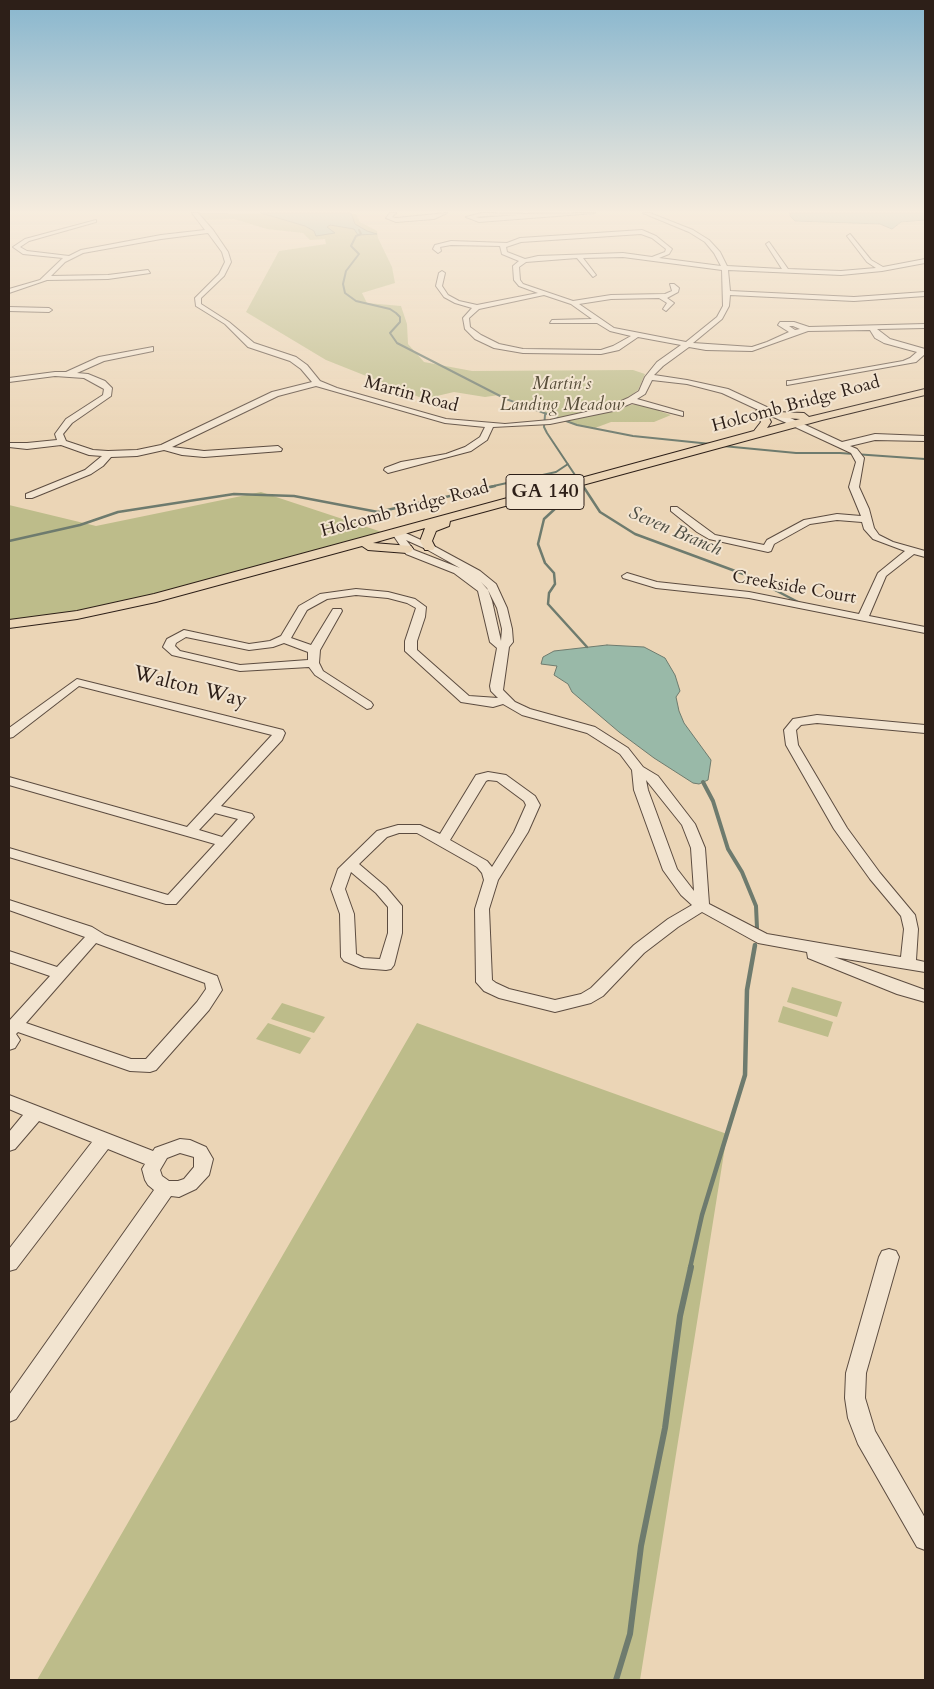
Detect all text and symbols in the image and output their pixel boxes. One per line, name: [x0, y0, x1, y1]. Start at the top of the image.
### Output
street label: Martin Road: [362, 372, 460, 418]
street label: Holcomb Bridge Road: [710, 372, 882, 438]
park label: Martin's Landing Meadow: [500, 374, 624, 416]
road number: GA 140: [506, 474, 584, 510]
street label: Holcomb Bridge Road: [319, 477, 491, 543]
water label: Seven Branch: [625, 502, 725, 562]
street label: Creekside Court: [730, 566, 858, 610]
street label: Walton Way: [130, 662, 250, 714]

